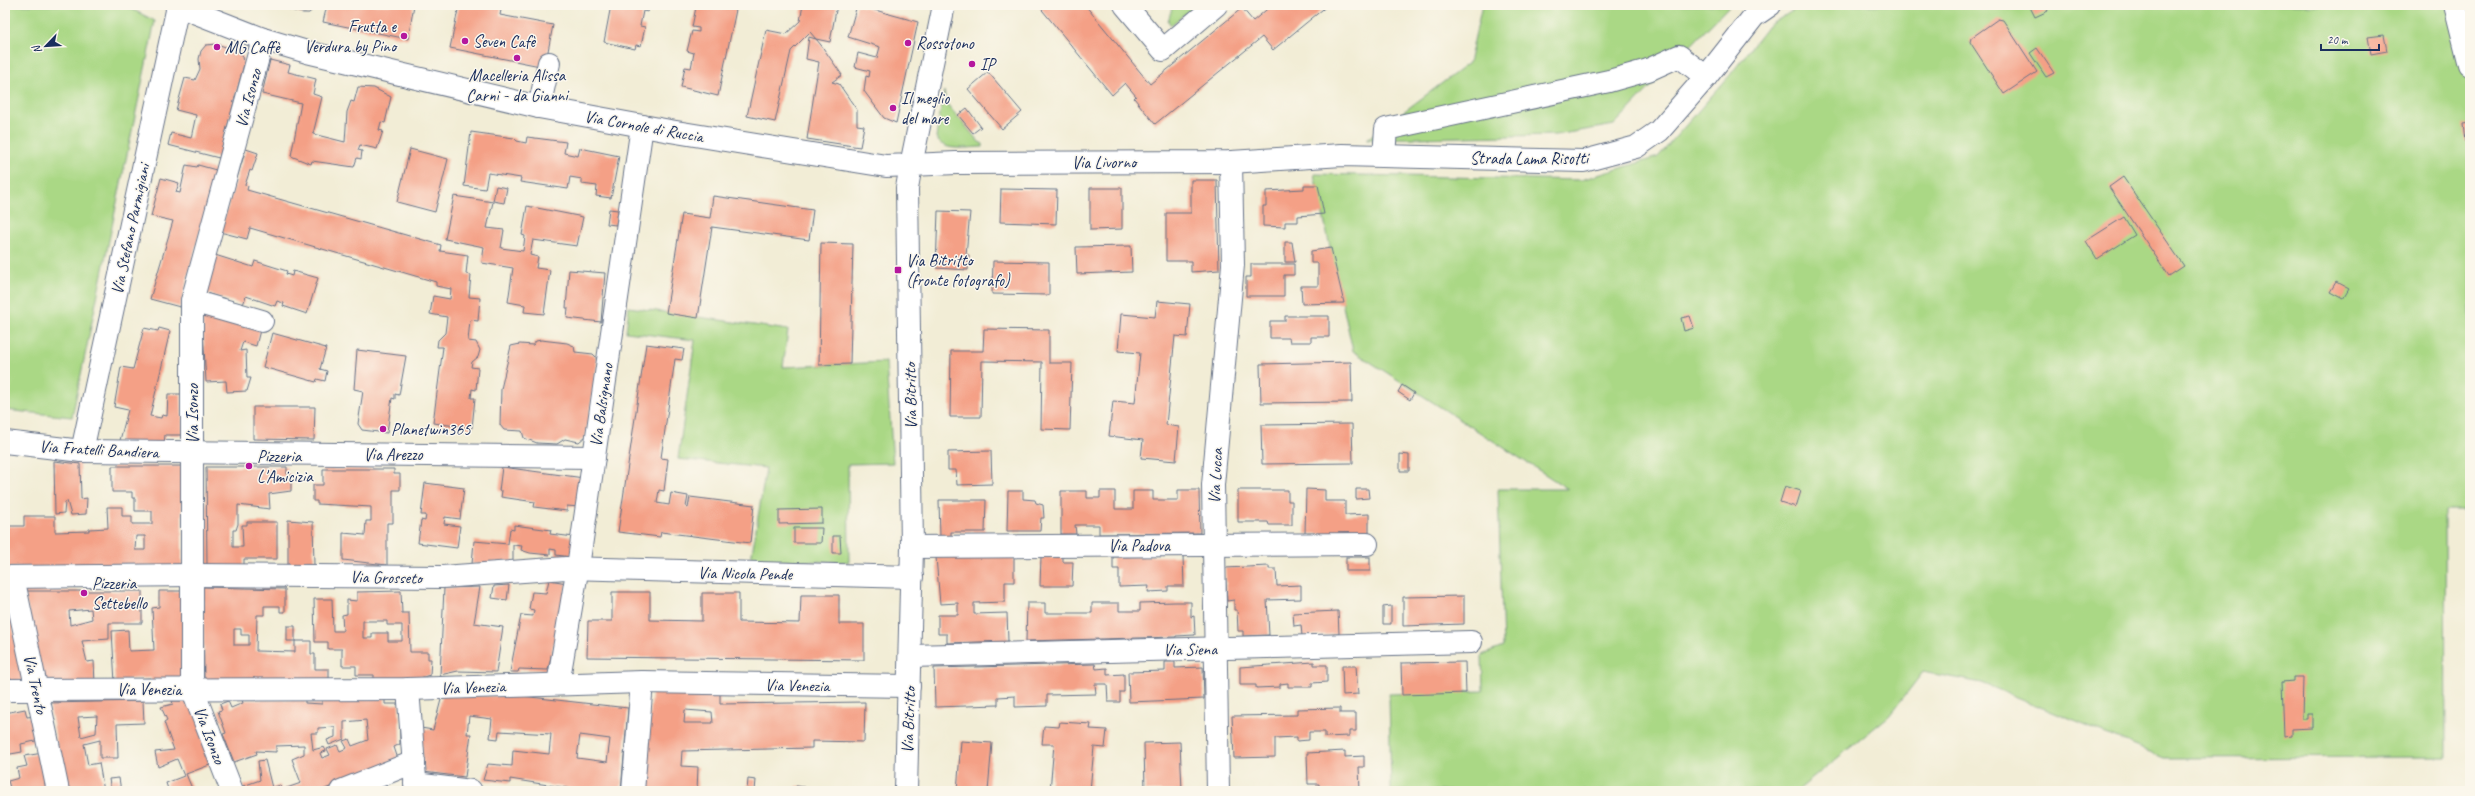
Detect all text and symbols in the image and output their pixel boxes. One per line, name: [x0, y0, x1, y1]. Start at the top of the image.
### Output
place label: Frutta e Verdura by Pino: [304, 16, 398, 57]
north arrow: [26, 26, 66, 66]
scale bar: [2321, 26, 2379, 52]
marker: Frutta e Verdura by Pino: [399, 31, 409, 41]
place label: Seven Cafè: [473, 31, 536, 52]
text: 20 m: [2327, 32, 2349, 48]
place label: Rossotono: [916, 33, 975, 54]
marker: Seven Cafè: [460, 36, 470, 46]
place label: MG Caffè: [225, 37, 281, 58]
marker: Rossotono: [903, 38, 913, 48]
text: N: [28, 42, 45, 56]
marker: MG Caffè: [212, 42, 222, 52]
marker: Macelleria Alissa Carni - da Gianni: [512, 53, 522, 63]
place label: IP: [980, 54, 997, 75]
marker: IP: [967, 59, 977, 69]
place label: Macelleria Alissa Carni - da Gianni: [466, 65, 569, 106]
street label: Via Isonzo: [231, 66, 267, 130]
place label: Il meglio del mare: [901, 88, 950, 129]
marker: Il meglio del mare: [888, 103, 898, 113]
street label: Via Cornole di Ruccia: [583, 106, 707, 148]
street label: Strada Lama Risotti: [1470, 148, 1590, 169]
street label: Via Livorno: [1072, 152, 1138, 173]
street label: Via Stefano Parmigiani: [106, 160, 155, 296]
place label: Via Bitritto (fronte fotografo): [906, 250, 1011, 291]
marker: Via Bitritto (fronte fotografo): [893, 265, 903, 275]
street label: Via Balsignano: [585, 361, 618, 448]
street label: Via Bitritto: [899, 361, 922, 429]
street label: Via Isonzo: [182, 383, 203, 444]
place label: Planetwin365: [391, 419, 472, 440]
marker: Planetwin365: [378, 424, 388, 434]
street label: Via Fratelli Bandiera: [39, 436, 161, 463]
street label: Via Arezzo: [363, 444, 424, 465]
place label: Pizzeria L'Amicizia: [257, 446, 314, 487]
street label: Via Lucca: [1204, 446, 1228, 504]
marker: Pizzeria L'Amicizia: [244, 461, 254, 471]
street label: Via Padova: [1108, 535, 1171, 556]
street label: Via Nicola Pende: [698, 562, 794, 585]
street label: Via Grosseto: [350, 566, 424, 589]
place label: Pizzeria Settebello: [92, 573, 148, 614]
marker: Pizzeria Settebello: [79, 588, 89, 598]
street label: Via Siena: [1163, 639, 1218, 660]
street label: Via Trento: [19, 652, 52, 717]
street label: Via Venezia: [765, 674, 831, 697]
street label: Via Venezia: [440, 676, 508, 699]
street label: Via Venezia: [117, 679, 183, 700]
street label: Via Bitritto: [897, 684, 920, 754]
street label: Via Isonzo: [189, 703, 230, 768]

